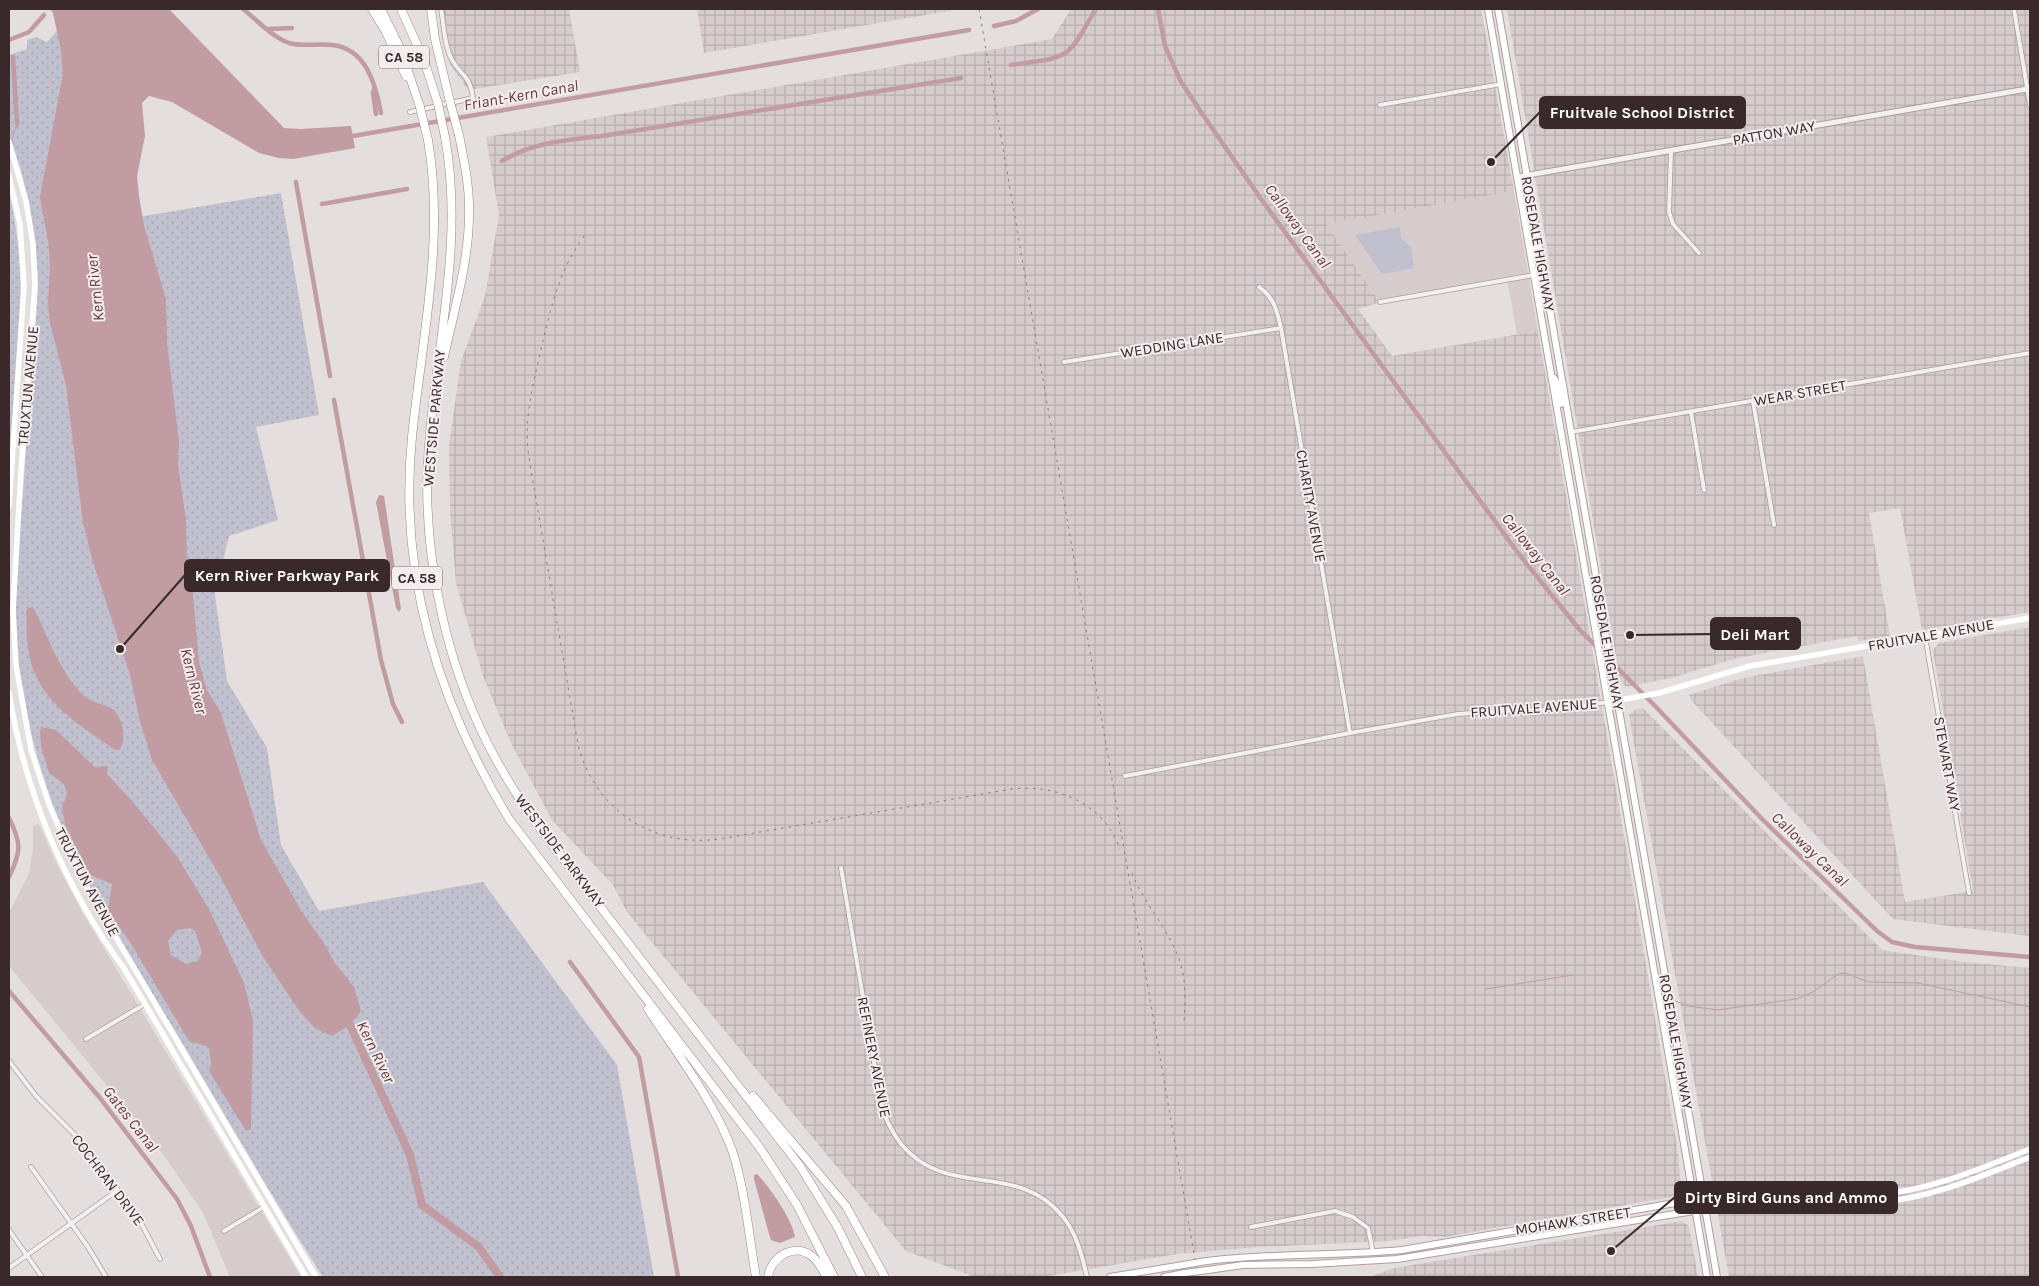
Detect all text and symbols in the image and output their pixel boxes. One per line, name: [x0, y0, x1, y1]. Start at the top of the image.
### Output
road number: CA 58: [379, 46, 429, 68]
water label: Friant-Kern Canal: [462, 76, 580, 114]
callout: Fruitvale School District: [1540, 97, 1745, 128]
text: Fruitvale School District: [1550, 103, 1734, 122]
street label: PATTON WAY: [1731, 117, 1818, 149]
street label: ROSEDALE HIGHWAY: [1517, 175, 1559, 314]
water label: Calloway Canal: [1261, 180, 1335, 272]
water label: Kern River: [82, 253, 108, 322]
street label: TRUXTUN AVENUE: [14, 325, 42, 447]
street label: WEDDING LANE: [1119, 328, 1225, 362]
street label: WESTSIDE PARKWAY: [419, 348, 449, 487]
street label: WEAR STREET: [1752, 376, 1848, 410]
street label: CHARITY AVENUE: [1292, 448, 1330, 564]
water label: Calloway Canal: [1498, 509, 1574, 599]
callout: Kern River Parkway Park: [185, 560, 389, 591]
text: Kern River Parkway Park: [195, 566, 380, 585]
road number: CA 58: [392, 566, 442, 590]
street label: ROSEDALE HIGHWAY: [1586, 574, 1628, 713]
street label: FRUITVALE AVENUE: [1867, 615, 1995, 655]
callout: Deli Mart: [1711, 618, 1800, 649]
text: Deli Mart: [1720, 625, 1790, 644]
water label: Kern River: [177, 646, 211, 716]
street label: FRUITVALE AVENUE: [1470, 695, 1598, 721]
street label: STEWART WAY: [1930, 715, 1964, 814]
street label: WESTSIDE PARKWAY: [511, 791, 609, 912]
water label: Calloway Canal: [1768, 808, 1852, 890]
street label: TRUXTUN AVENUE: [51, 824, 123, 940]
street label: ROSEDALE HIGHWAY: [1655, 973, 1697, 1112]
street label: REFINERY AVENUE: [853, 995, 895, 1119]
water label: Kern River: [353, 1018, 399, 1087]
water label: Gates Canal: [99, 1082, 163, 1156]
street label: COCHRAN DRIVE: [68, 1131, 148, 1229]
callout: Dirty Bird Guns and Ammo: [1675, 1182, 1897, 1213]
text: Dirty Bird Guns and Ammo: [1685, 1188, 1887, 1207]
street label: MOHAWK STREET: [1514, 1203, 1633, 1239]

